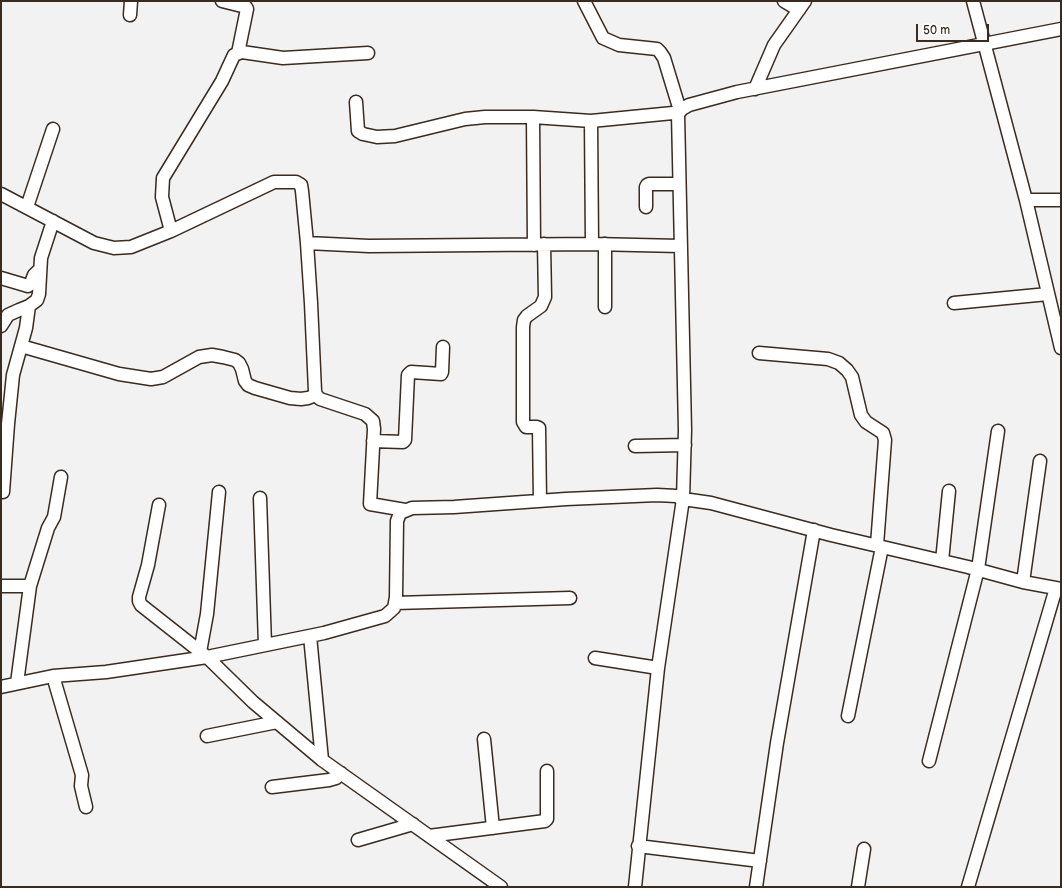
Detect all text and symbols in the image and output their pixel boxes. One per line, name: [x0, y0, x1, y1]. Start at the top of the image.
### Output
scale bar: [918, 16, 991, 42]
text: 50 m: [923, 23, 950, 38]

